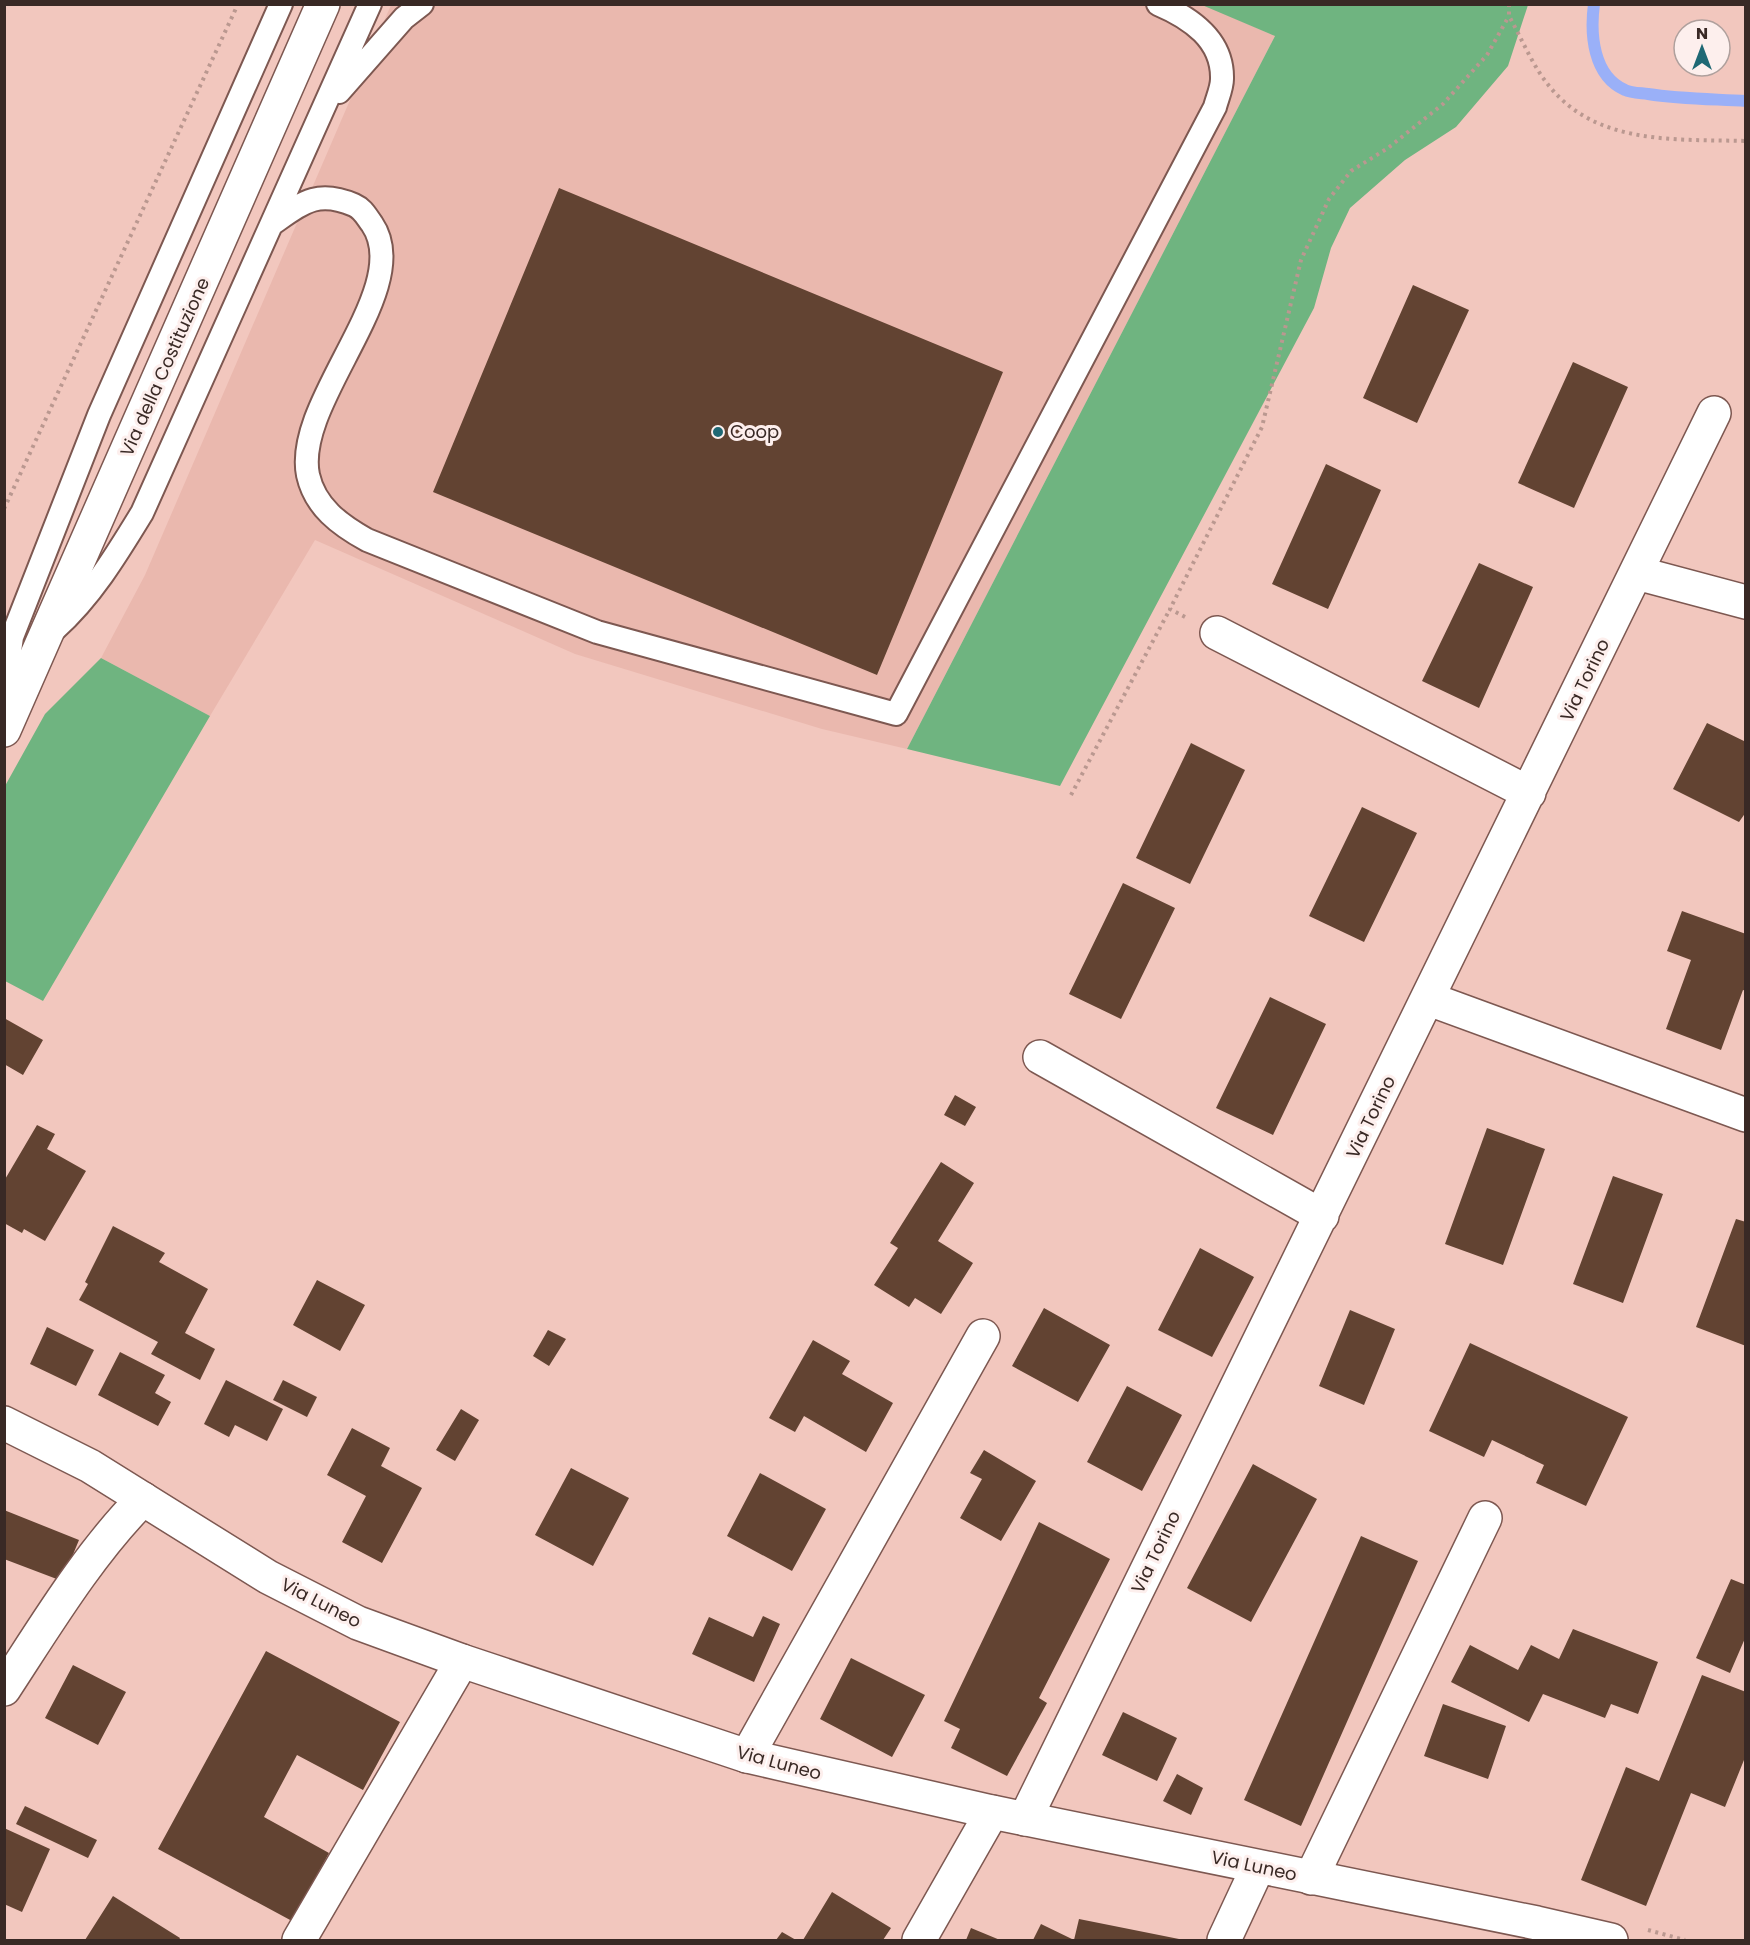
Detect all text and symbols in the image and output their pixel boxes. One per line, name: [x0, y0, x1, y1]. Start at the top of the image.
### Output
north arrow: [1672, 18, 1732, 78]
text: N: [1696, 22, 1708, 45]
street label: Via della Costituzione: [114, 273, 215, 460]
place label: Coop: [730, 419, 779, 444]
marker: Coop: [711, 425, 725, 439]
street label: Via Torino: [1554, 634, 1615, 725]
street label: Via Torino: [1340, 1071, 1401, 1162]
street label: Via Torino: [1125, 1506, 1186, 1597]
street label: Via Luneo: [277, 1572, 366, 1633]
street label: Via Luneo: [734, 1739, 824, 1786]
street label: Via Luneo: [1209, 1844, 1299, 1887]

